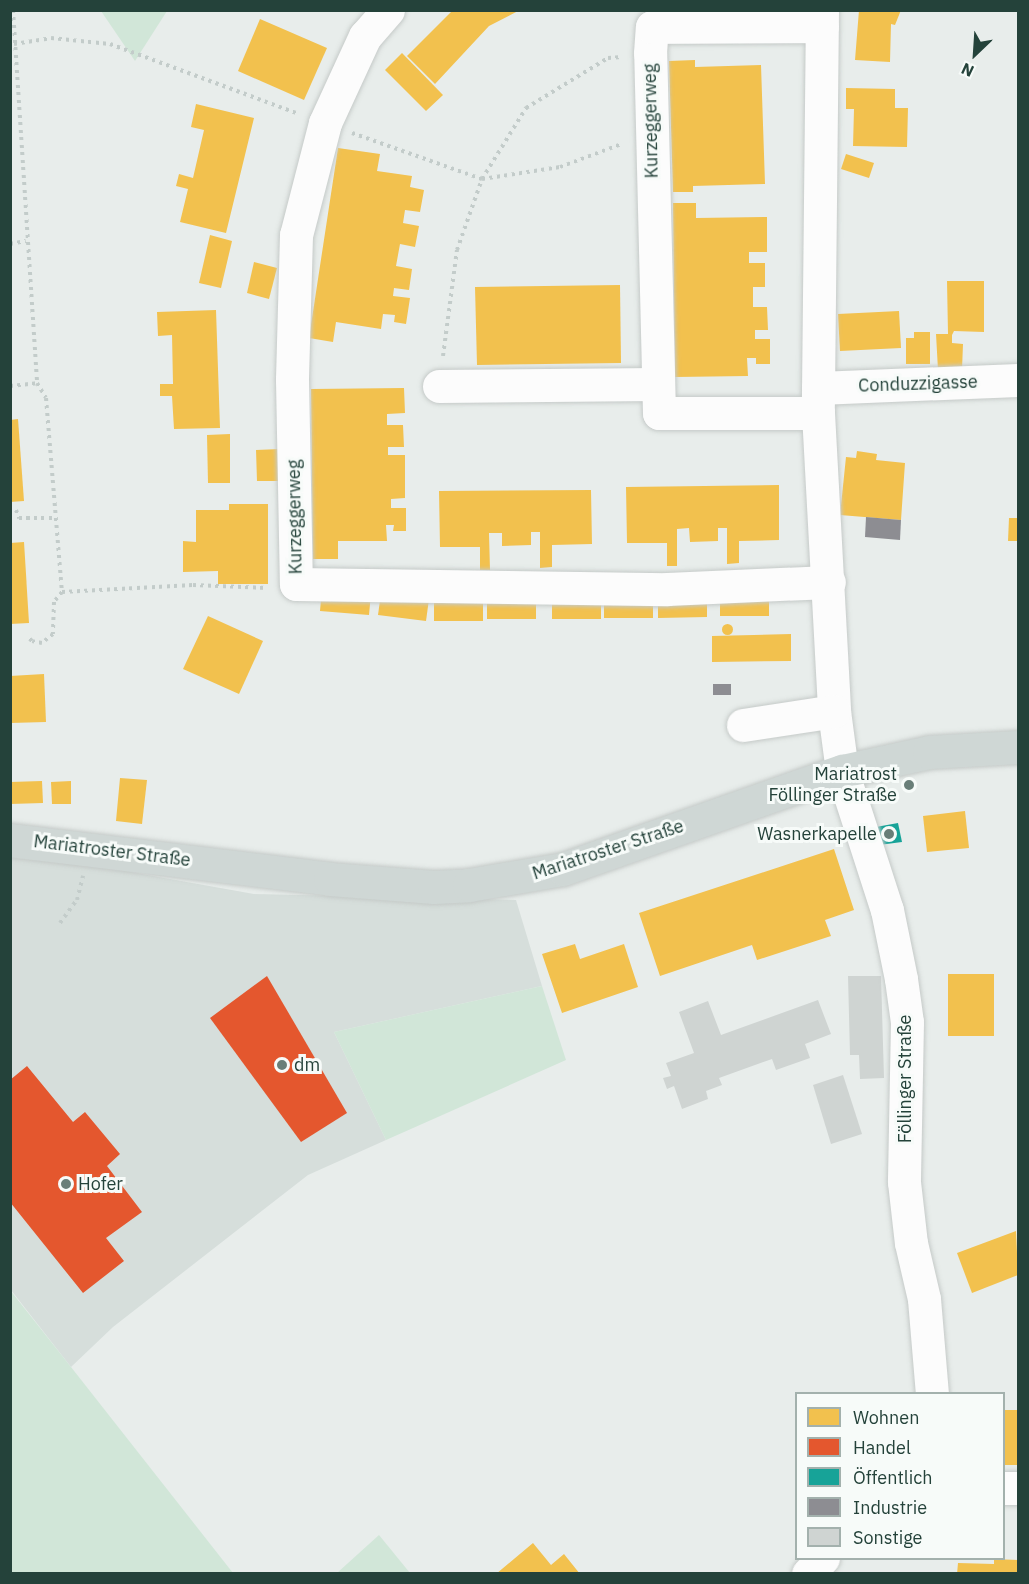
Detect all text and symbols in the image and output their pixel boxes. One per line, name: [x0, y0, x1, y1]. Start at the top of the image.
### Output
north arrow: [945, 24, 1005, 84]
text: N: [958, 59, 977, 82]
street label: Kurzeggerweg: [639, 63, 663, 179]
street label: Conduzzigasse: [858, 371, 978, 397]
street label: Kurzeggerweg: [283, 459, 307, 575]
place label: Mariatrost Föllinger Straße: [768, 764, 897, 806]
marker: Mariatrost Föllinger Straße: [902, 778, 916, 792]
street label: Mariatroster Straße: [530, 815, 686, 885]
place label: Wasnerkapelle: [757, 823, 877, 845]
marker: Wasnerkapelle: [882, 827, 896, 841]
street label: Mariatroster Straße: [32, 831, 192, 871]
street label: Föllinger Straße: [894, 1015, 916, 1143]
place label: dm: [294, 1054, 320, 1076]
marker: dm: [275, 1058, 289, 1072]
place label: Hofer: [78, 1173, 123, 1195]
marker: Hofer: [59, 1177, 73, 1191]
legend: [795, 1392, 1005, 1560]
text: Wohnen: [853, 1406, 919, 1429]
text: Handel: [853, 1436, 911, 1459]
text: Öffentlich: [853, 1466, 932, 1489]
text: Industrie: [853, 1496, 927, 1519]
text: Sonstige: [853, 1526, 923, 1549]

